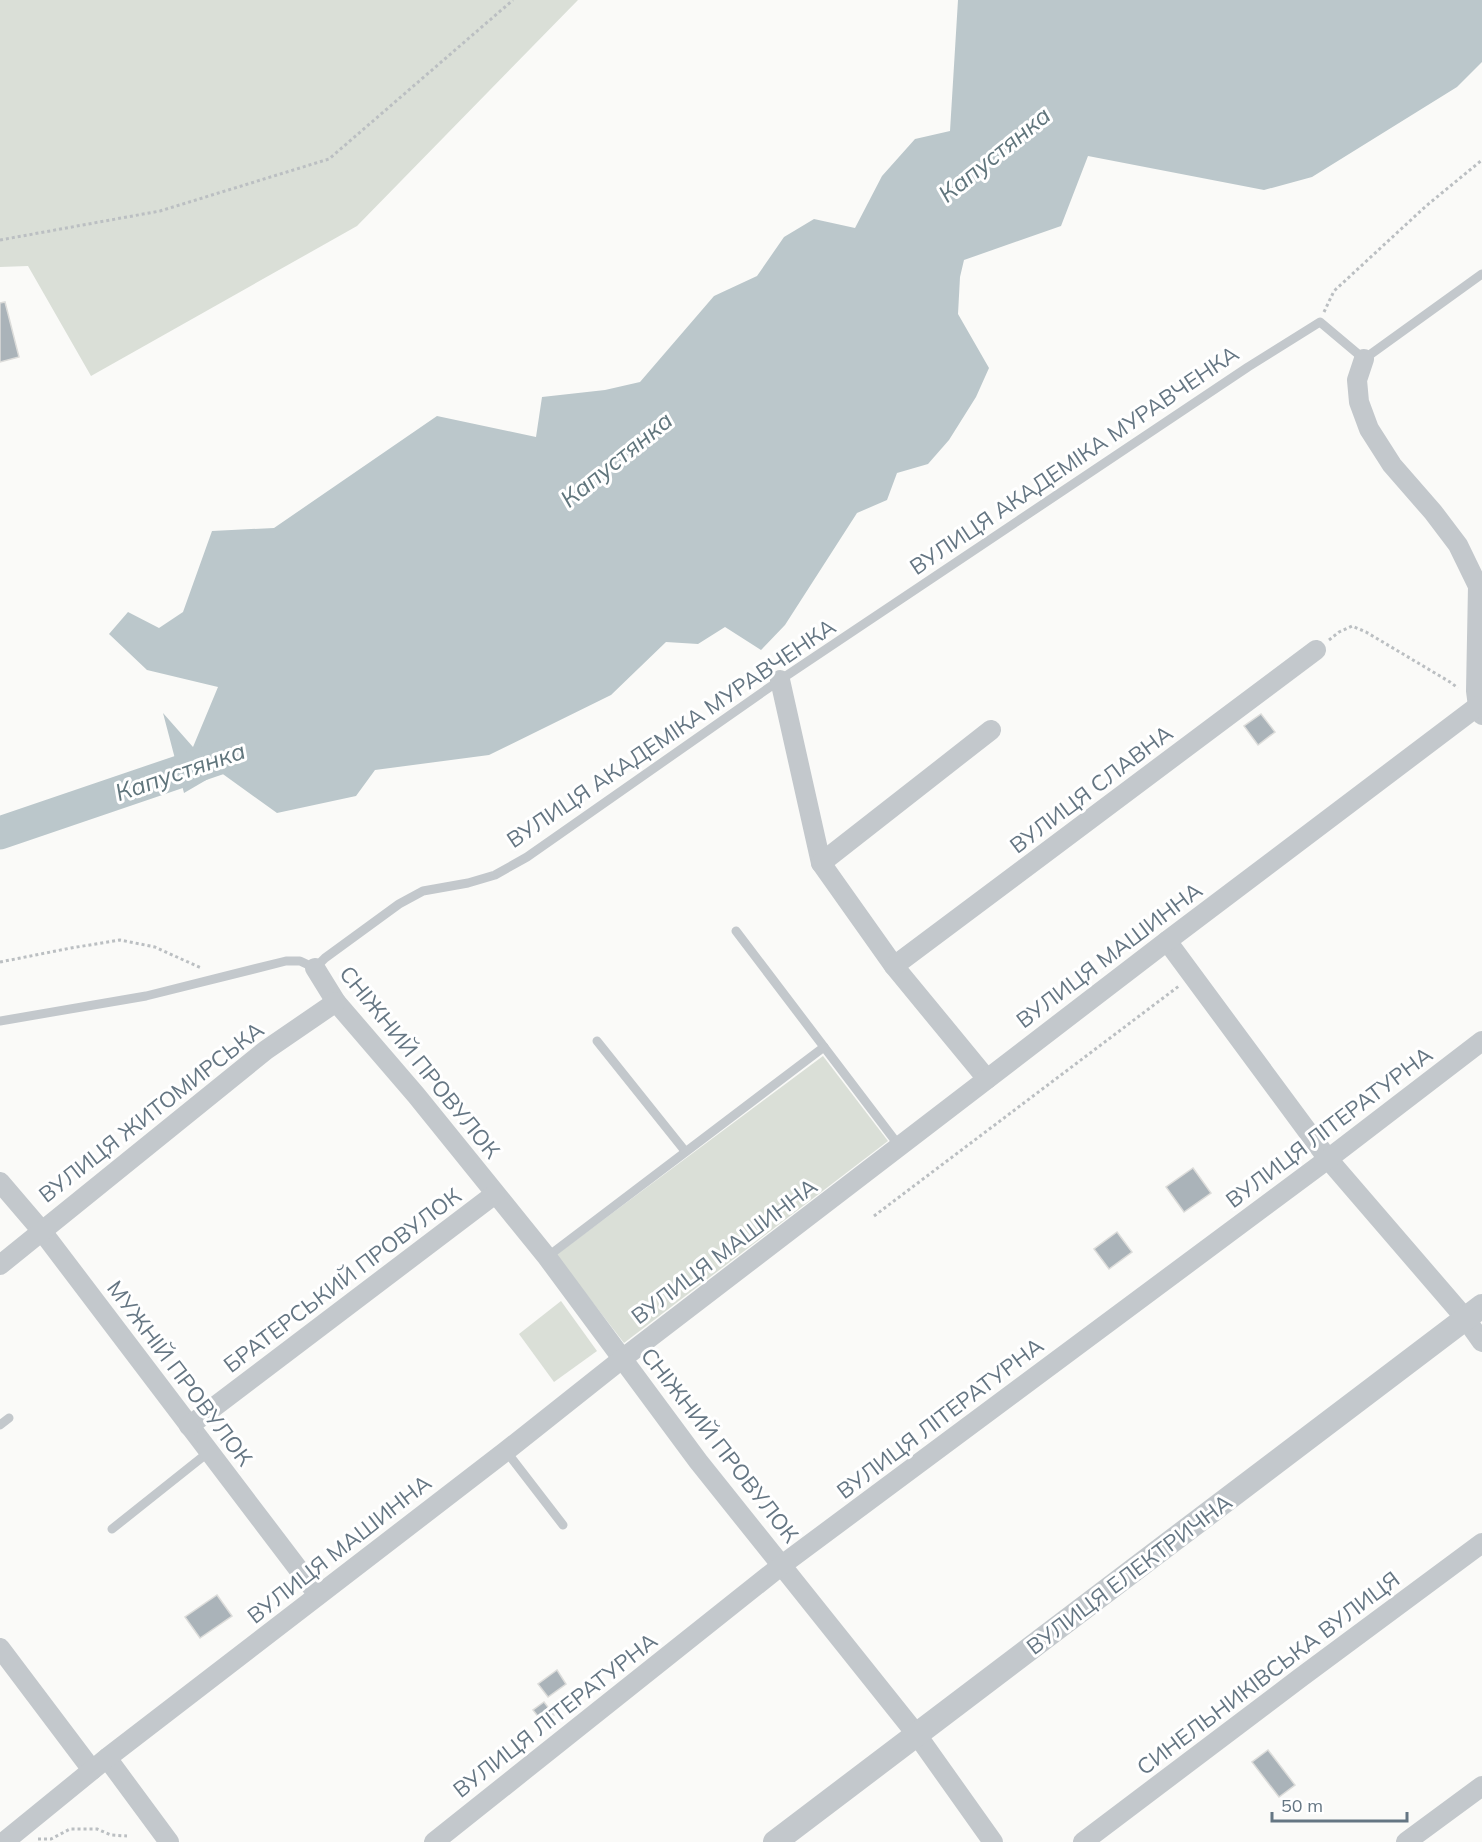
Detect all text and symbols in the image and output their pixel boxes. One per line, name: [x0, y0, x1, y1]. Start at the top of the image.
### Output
water label: Капустянка: [932, 100, 1056, 208]
street label: ВУЛИЦЯ АКАДЕМІКА МУРАВЧЕНКА: [904, 339, 1244, 581]
water label: Капустянка: [554, 405, 678, 513]
street label: ВУЛИЦЯ АКАДЕМІКА МУРАВЧЕНКА: [501, 612, 841, 854]
street label: ВУЛИЦЯ СЛАВНА: [1004, 719, 1178, 859]
water label: Капустянка: [111, 735, 249, 807]
street label: ВУЛИЦЯ МАШИННА: [1010, 876, 1208, 1034]
street label: СНІЖНИЙ ПРОВУЛОК: [334, 960, 507, 1164]
street label: ВУЛИЦЯ ЖИТОМИРСЬКА: [33, 1015, 269, 1209]
street label: ВУЛИЦЯ ЛІТЕРАТУРНА: [1220, 1040, 1438, 1214]
street label: ВУЛИЦЯ МАШИННА: [625, 1172, 823, 1330]
street label: БРАТЕРСЬКИЙ ПРОВУЛОК: [218, 1181, 467, 1379]
street label: МУЖНІЙ ПРОВУЛОК: [101, 1275, 259, 1472]
street label: ВУЛИЦЯ ЛІТЕРАТУРНА: [831, 1331, 1049, 1505]
street label: СНІЖНИЙ ПРОВУЛОК: [635, 1342, 805, 1549]
street label: ВУЛИЦЯ МАШИННА: [241, 1468, 437, 1630]
street label: ВУЛИЦЯ ЕЛЕКТРИЧНА: [1021, 1488, 1237, 1660]
street label: СИНЕЛЬНИКІВСЬКА ВУЛИЦЯ: [1131, 1565, 1405, 1781]
street label: ВУЛИЦЯ ЛІТЕРАТУРНА: [447, 1627, 663, 1803]
scale bar: [1272, 1785, 1407, 1823]
text: 50 m: [1281, 1794, 1323, 1817]

